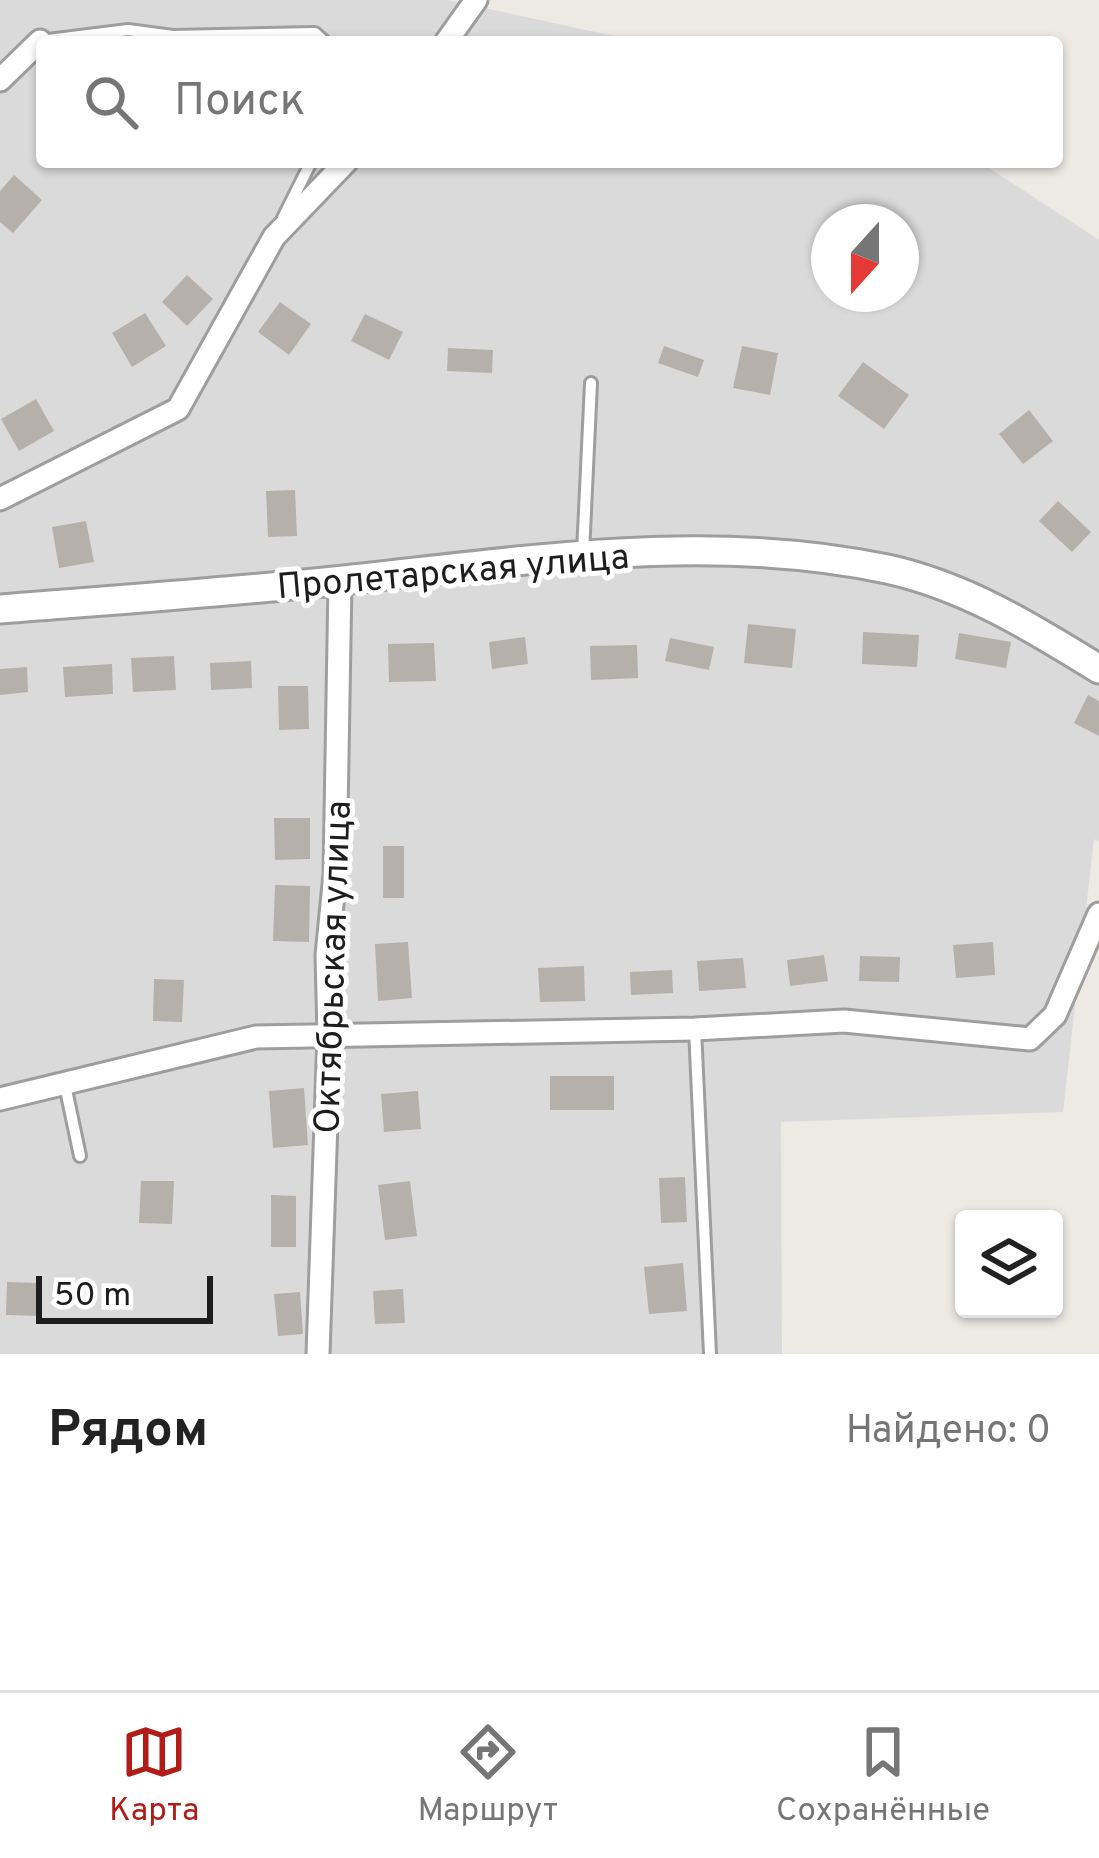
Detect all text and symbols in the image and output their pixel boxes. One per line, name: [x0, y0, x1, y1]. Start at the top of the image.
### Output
search box: [36, 36, 1063, 168]
icon: search: [78, 69, 144, 135]
text: Поиск: [174, 74, 305, 131]
north arrow: [811, 204, 919, 312]
street label: Пролетарская улица: [275, 536, 631, 612]
street label: Октябрьская улица: [306, 800, 364, 1135]
map controls: [955, 1210, 1063, 1318]
button: layers: [955, 1210, 1063, 1318]
scale bar: [36, 1270, 213, 1323]
text: 50 m: [54, 1276, 131, 1318]
text: Рядом: [48, 1400, 208, 1465]
text: Найдено: 0: [846, 1408, 1051, 1457]
tab: Карта: [109, 1719, 199, 1833]
tab: Маршрут: [417, 1719, 558, 1833]
tab: Сохранённые: [776, 1719, 990, 1833]

